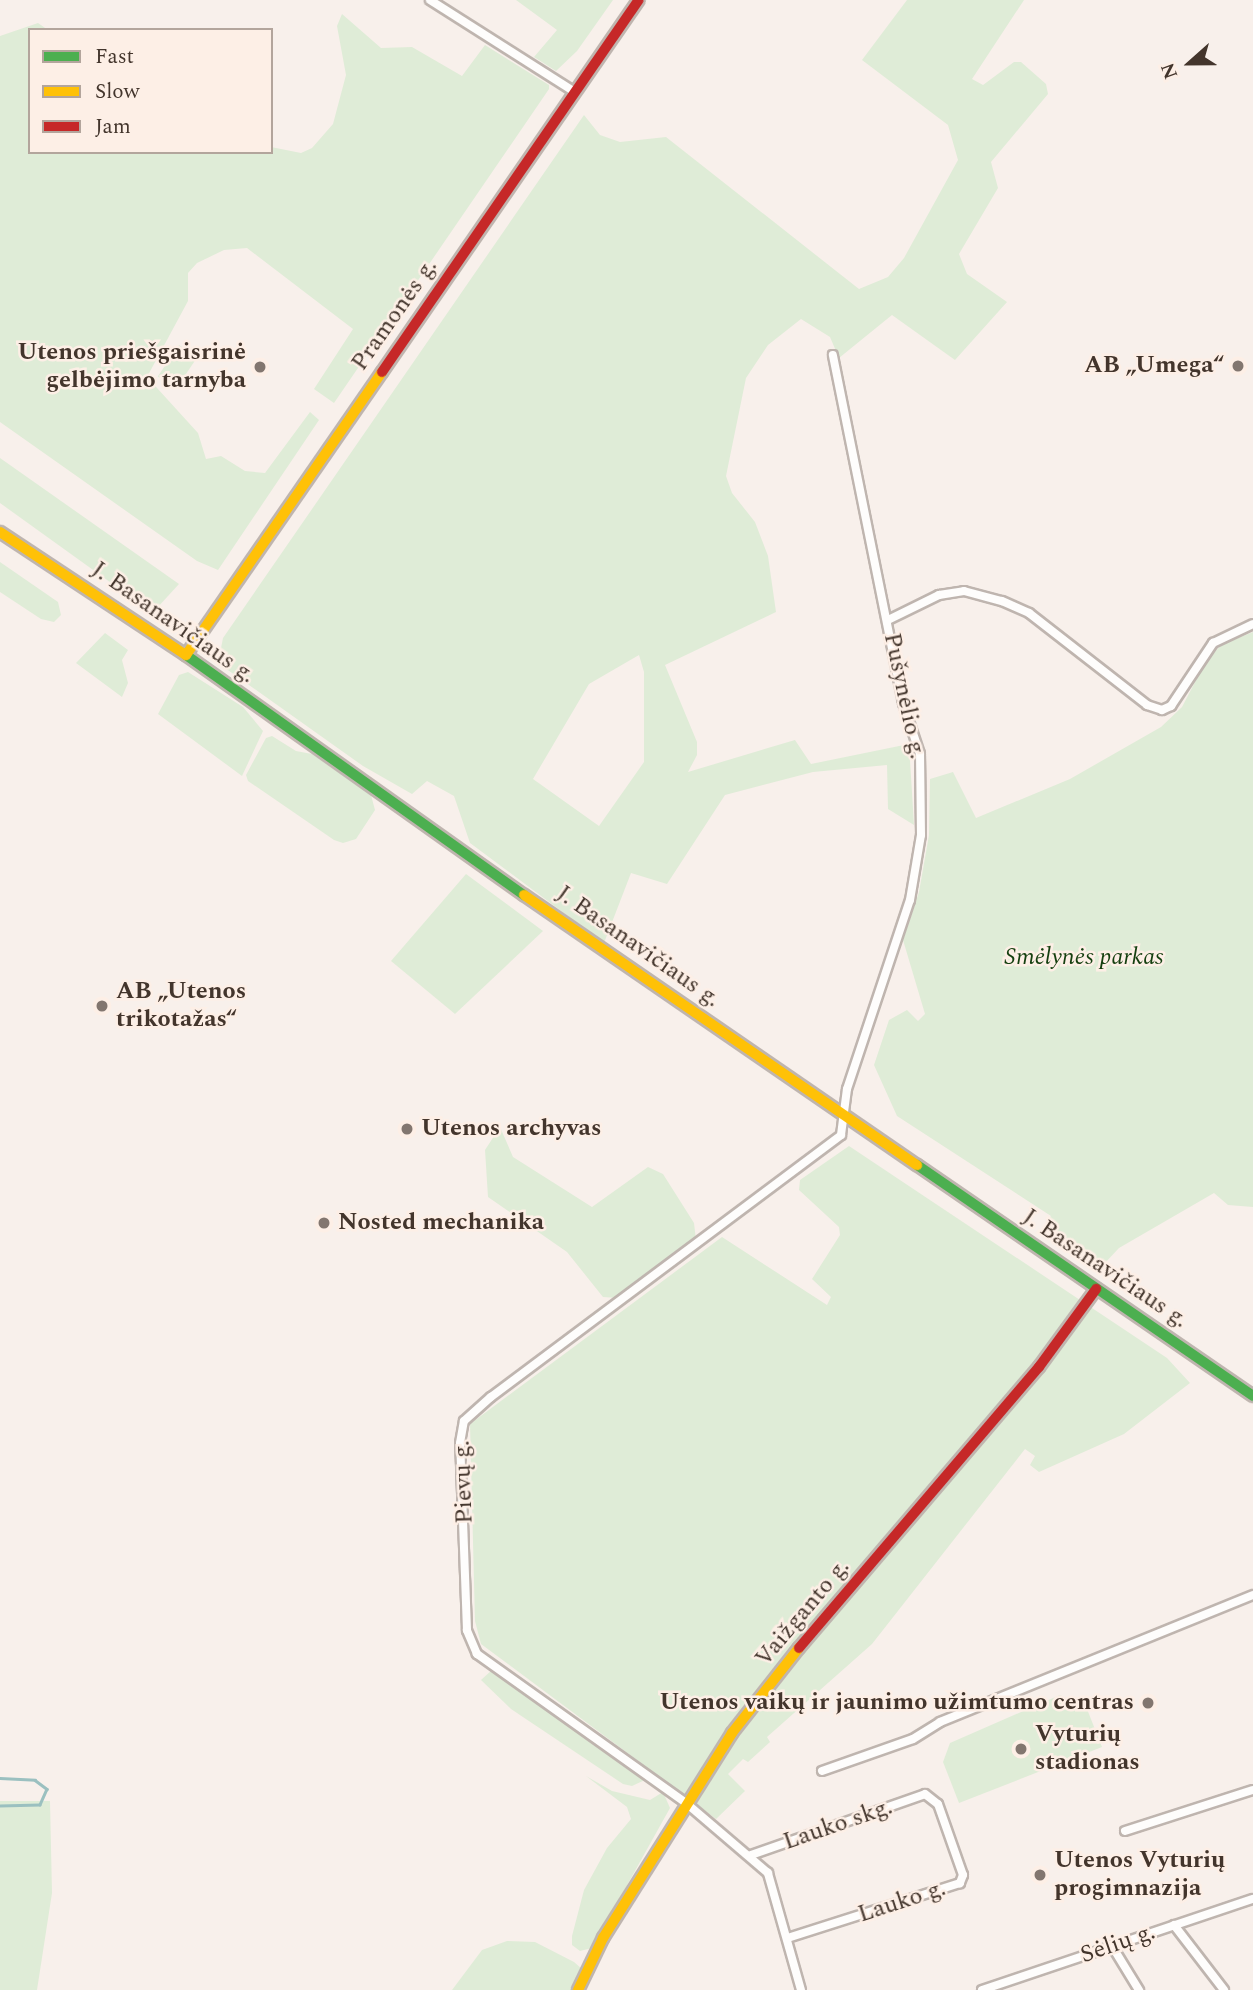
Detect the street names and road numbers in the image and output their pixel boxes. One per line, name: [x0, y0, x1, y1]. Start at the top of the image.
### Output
street label: Pramonės g.: [346, 253, 444, 377]
street label: J. Basanavičiaus g.: [86, 556, 260, 690]
street label: Pušynėlio g.: [877, 630, 931, 762]
street label: J. Basanavičiaus g.: [551, 880, 725, 1014]
street label: J. Basanavičiaus g.: [1017, 1203, 1193, 1335]
street label: Pievų g.: [448, 1440, 480, 1524]
street label: Vaižganto g.: [750, 1553, 856, 1673]
street label: Lauko skg.: [780, 1793, 896, 1857]
street label: Lauko g.: [855, 1874, 949, 1930]
street label: Sėlių g.: [1077, 1918, 1159, 1970]

